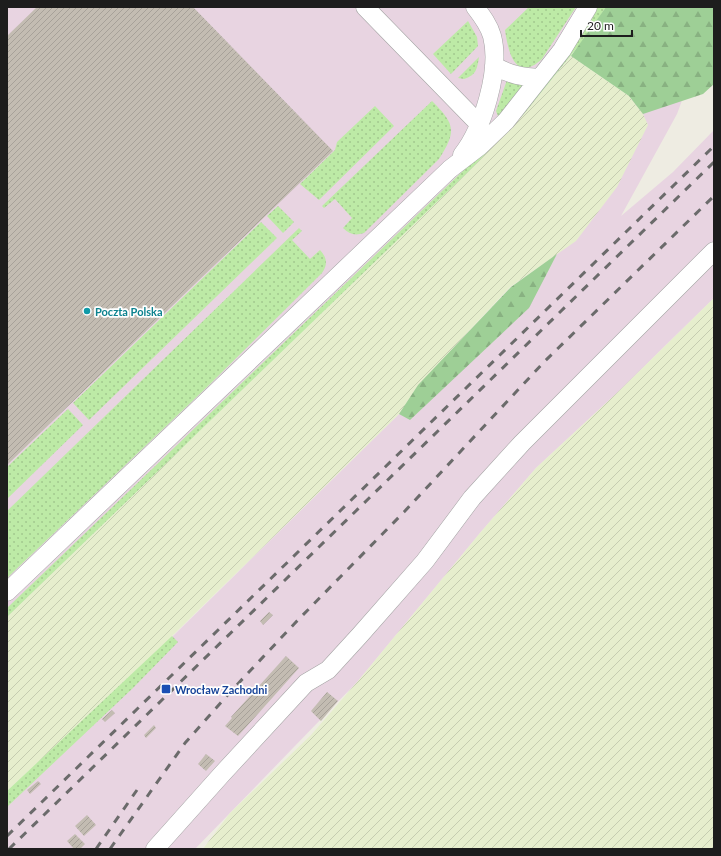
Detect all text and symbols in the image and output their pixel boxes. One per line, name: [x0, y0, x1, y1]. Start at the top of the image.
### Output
scale bar: [581, 12, 632, 38]
text: 20 m: [587, 18, 614, 33]
place label: Poczta Polska: [95, 305, 162, 318]
marker: Poczta Polska: [82, 306, 92, 316]
marker: Wrocław Zachodni: [160, 683, 172, 695]
place label: Wrocław Zachodni: [175, 683, 268, 696]

